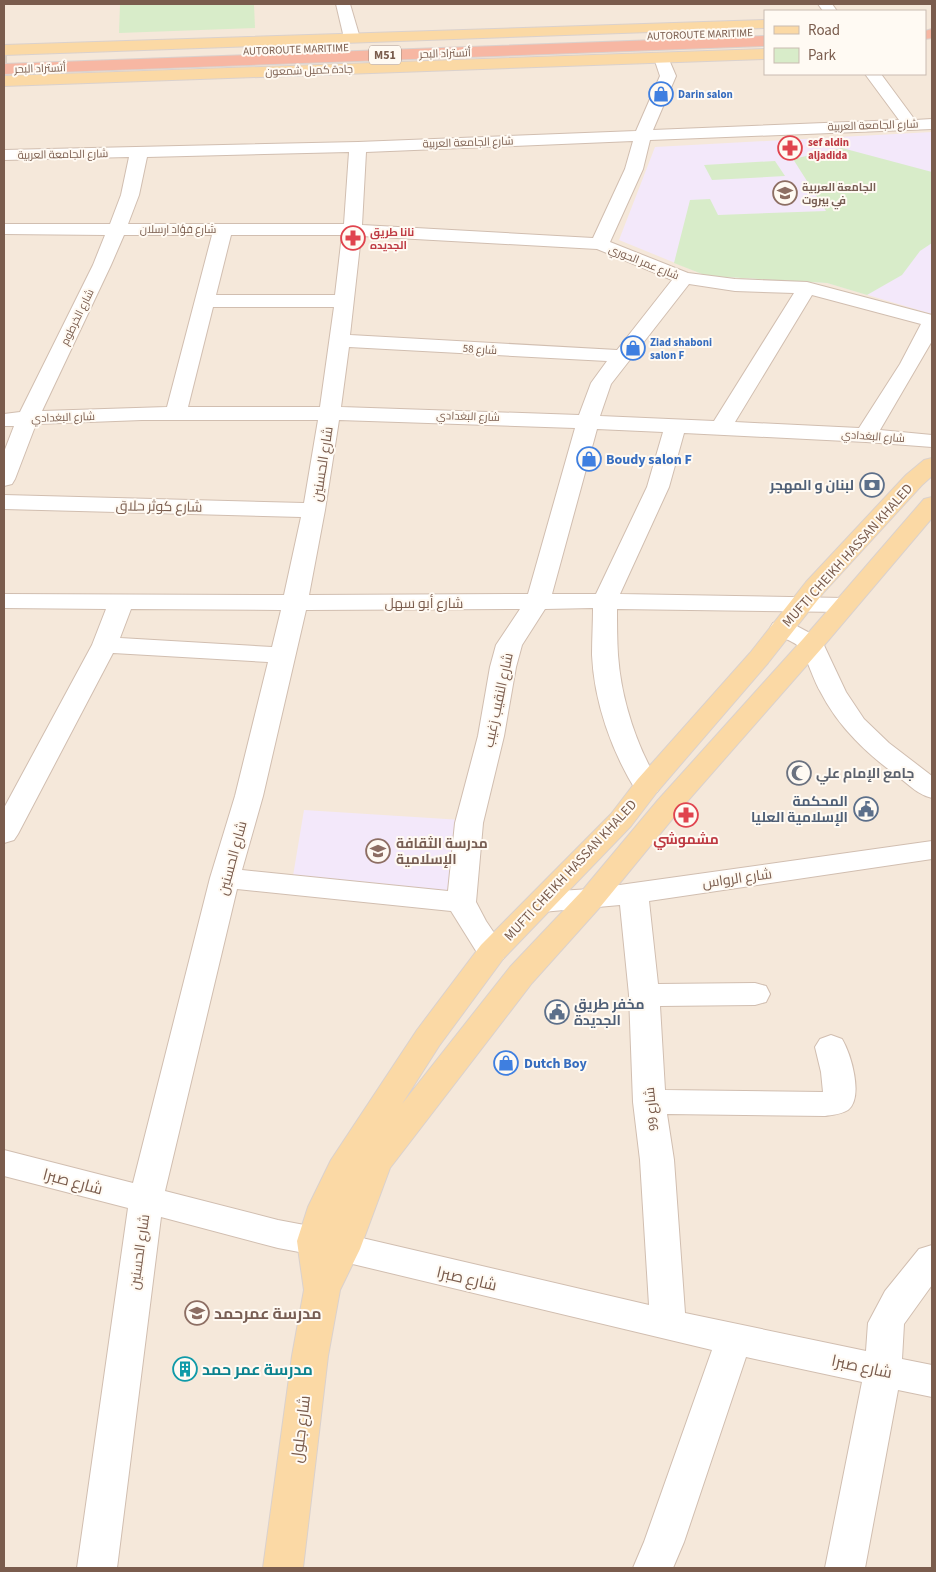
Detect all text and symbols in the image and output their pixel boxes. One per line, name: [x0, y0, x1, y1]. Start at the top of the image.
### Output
legend: [764, 10, 926, 75]
text: Road: [808, 20, 840, 41]
street label: AUTOROUTE MARITIME: [647, 25, 753, 44]
street label: AUTOROUTE MARITIME: [243, 40, 349, 59]
street label: أتستراد البحر: [418, 45, 471, 62]
text: Park: [808, 45, 837, 66]
road number: M51: [369, 46, 401, 64]
street label: أتستراد البحر: [13, 60, 66, 77]
street label: جادة كميل شمعون: [265, 61, 353, 80]
shop icon: Darin salon: [648, 81, 674, 107]
place label: Darin salon: [678, 87, 733, 102]
street label: شارع الجامعة العربية: [827, 116, 919, 135]
street label: شارع الجامعة العربية: [422, 133, 514, 152]
pharmacy icon: sef aldin aljadida: [777, 135, 803, 161]
place label: sef aldin aljadida: [808, 135, 849, 163]
street label: شارع الجامعة العربية: [17, 146, 109, 163]
school or university icon: الجامعة العربية في بيروت: [772, 180, 798, 206]
place label: الجامعة العربية في بيروت: [802, 180, 876, 210]
street label: شارع فؤاد ارسلان: [140, 222, 216, 237]
pharmacy icon: نانا طريق الجديده: [340, 225, 366, 251]
place label: نانا طريق الجديده: [370, 225, 414, 253]
street label: شارع عمر الحوري: [606, 242, 681, 284]
street label: شارع الخرطوم: [57, 287, 98, 348]
shop icon: Ziad shaboni salon F: [620, 335, 646, 361]
place label: Ziad shaboni salon F: [650, 335, 712, 363]
street label: شارع 58: [462, 341, 498, 358]
street label: شارع البغدادي: [436, 408, 500, 426]
street label: شارع البغدادي: [31, 409, 95, 427]
street label: شارع الحسنين: [307, 425, 339, 503]
street label: شارع البغدادي: [841, 427, 905, 447]
shop icon: Boudy salon F: [576, 446, 602, 472]
place label: Boudy salon F: [606, 450, 692, 470]
bank icon: لبنان و المهجر: [859, 472, 885, 498]
place label: لبنان و المهجر: [769, 476, 854, 496]
street label: MUFTI CHEIKH HASSAN KHALED: [778, 480, 918, 632]
street label: شارع كوثر حلاق: [115, 496, 203, 518]
street label: شارع أبو سهل: [385, 594, 463, 614]
street label: شارع النقيب زغيب: [479, 651, 519, 749]
mosque icon: جامع الإمام علي: [786, 760, 812, 786]
place label: جامع الإمام علي: [816, 764, 914, 785]
place label: المحكمة الإسلامية العليا: [751, 792, 848, 828]
street label: MUFTI CHEIKH HASSAN KHALED: [500, 796, 642, 946]
public building icon: المحكمة الإسلامية العليا: [853, 796, 879, 822]
pharmacy icon: مشموشي: [673, 802, 699, 828]
street label: شارع الحسنين: [213, 819, 252, 898]
place label: مشموشي: [653, 830, 719, 850]
place label: مدرسة الثقافة الإسلامية: [396, 834, 488, 870]
school or university icon: مدرسة الثقافة الإسلامية: [365, 838, 391, 864]
street label: شارع الرواس: [701, 864, 773, 894]
place label: مخفر طريق الجديدة: [574, 995, 645, 1031]
public building icon: مخفر طريق الجديدة: [544, 999, 570, 1025]
shop icon: Dutch Boy: [493, 1050, 519, 1076]
place label: Dutch Boy: [524, 1054, 587, 1074]
street label: شارع 99: [640, 1086, 664, 1132]
street label: شارع صبرا: [40, 1163, 105, 1201]
street label: شارع الحسنين: [125, 1213, 155, 1291]
street label: شارع صبرا: [435, 1261, 499, 1297]
school or university icon: مدرسة عمرحمد: [184, 1300, 210, 1326]
place label: مدرسة عمرحمد: [214, 1303, 322, 1325]
street label: شارع صبرا: [830, 1350, 894, 1384]
building icon: مدرسة عمر حمد: [172, 1356, 198, 1382]
place label: مدرسة عمر حمد: [202, 1359, 313, 1381]
street label: شارع جلول: [286, 1394, 316, 1464]

